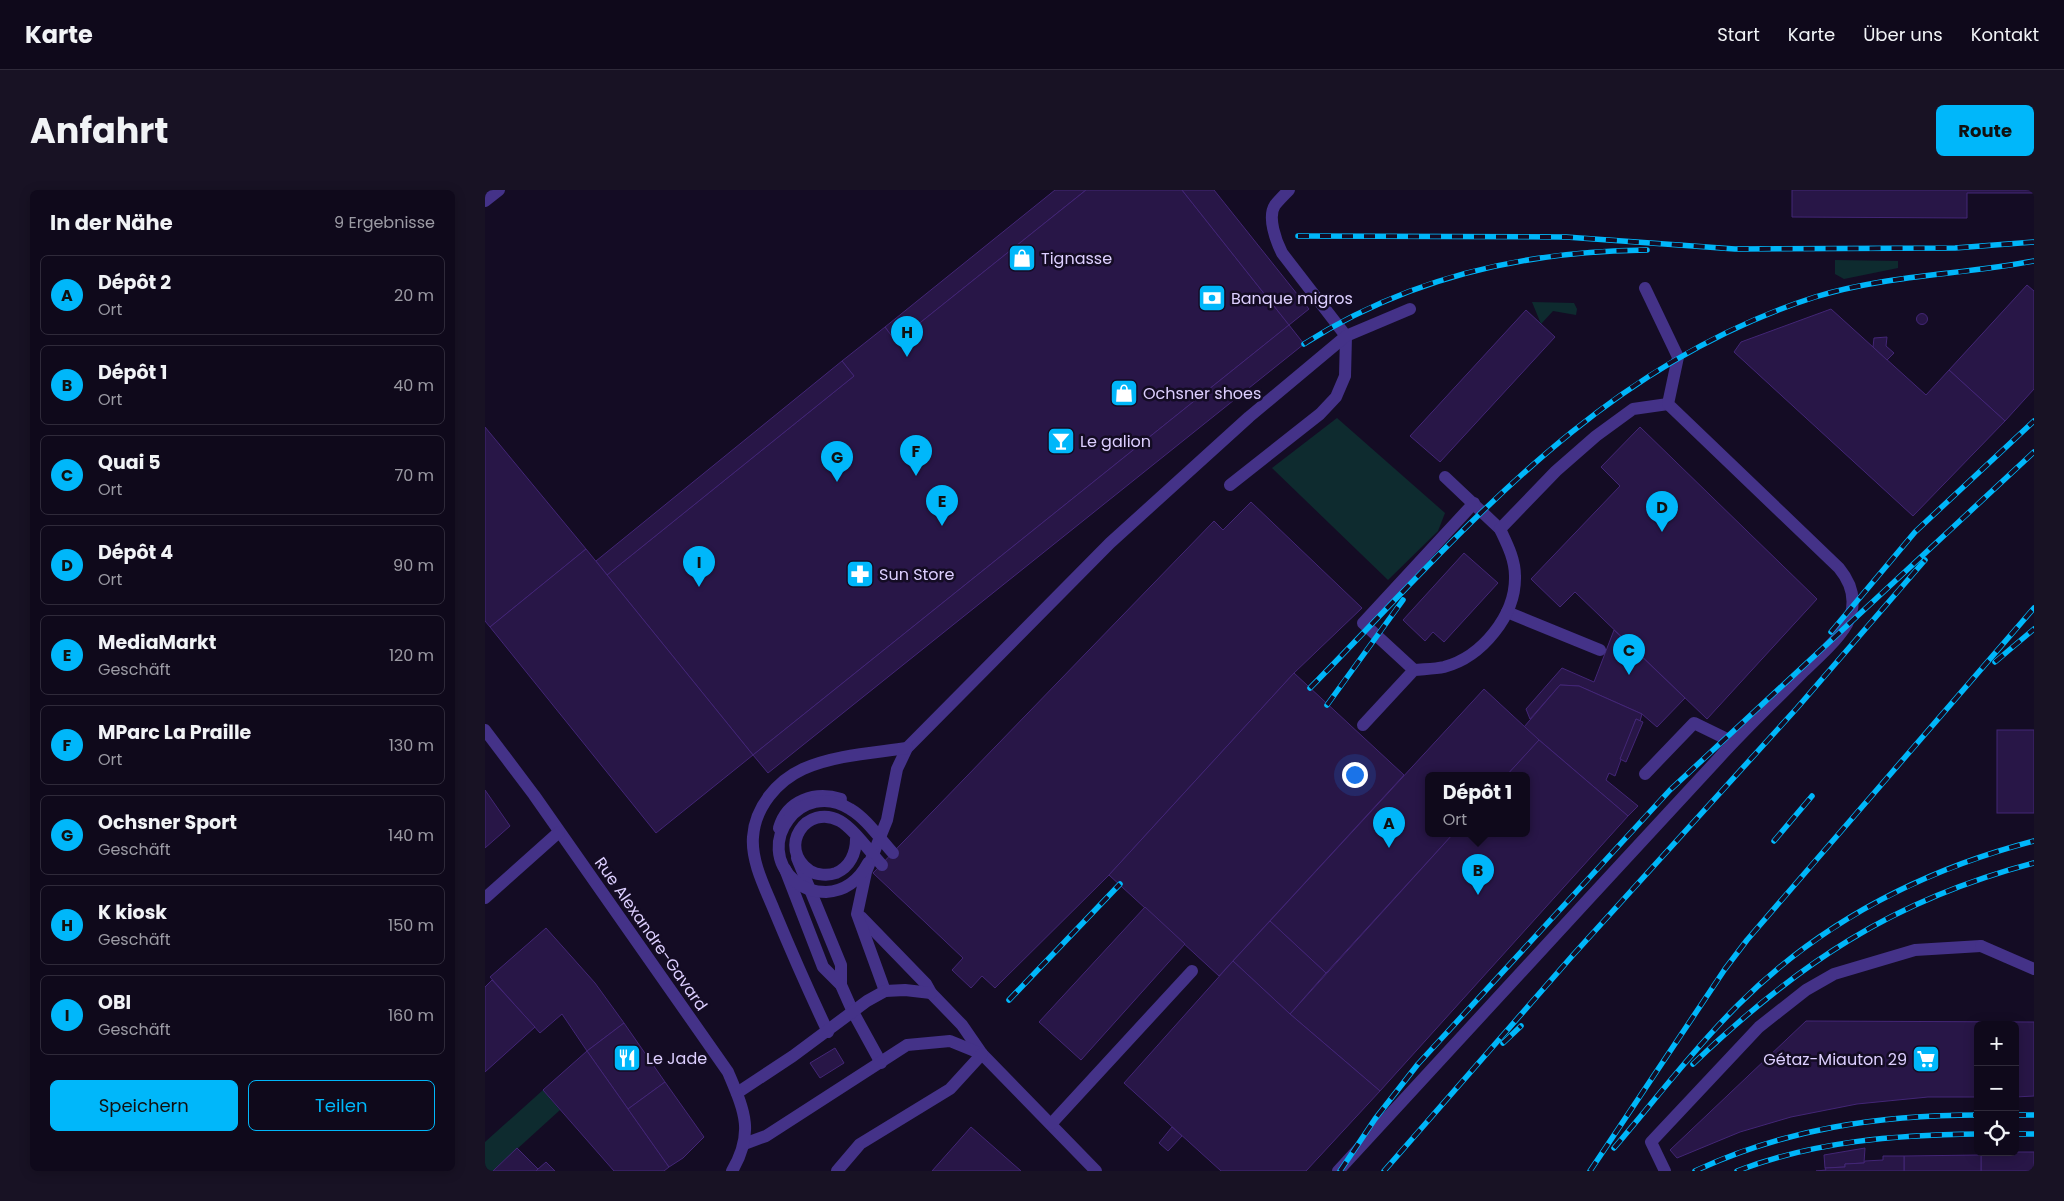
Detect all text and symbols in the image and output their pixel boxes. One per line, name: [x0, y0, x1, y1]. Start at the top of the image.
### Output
text: Karte: [25, 18, 93, 51]
text: Start: [1717, 22, 1760, 47]
text: Karte: [1788, 22, 1835, 47]
text: Über uns: [1863, 22, 1943, 47]
text: Kontakt: [1971, 22, 2039, 47]
button: Route: [1936, 105, 2034, 156]
text: Anfahrt: [30, 106, 169, 155]
text: In der Nähe: [50, 208, 173, 237]
text: 9 Ergebnisse: [334, 211, 435, 234]
shop icon: Tignasse: [1007, 243, 1037, 273]
place label: Tignasse: [1041, 247, 1112, 270]
text: Dépôt 2: [98, 269, 171, 296]
bank icon: Banque migros: [1197, 283, 1227, 313]
text: A: [61, 284, 73, 307]
text: 20 m: [394, 284, 434, 307]
place label: Banque migros: [1231, 287, 1353, 310]
text: Ort: [98, 298, 122, 321]
pin: H: [891, 316, 923, 357]
text: Dépôt 1: [98, 359, 167, 386]
text: B: [62, 374, 72, 397]
text: 40 m: [393, 374, 434, 397]
shop icon: Ochsner shoes: [1109, 378, 1139, 408]
place label: Ochsner shoes: [1143, 382, 1261, 405]
text: Ort: [98, 388, 122, 411]
bar icon: Le galion: [1046, 426, 1076, 456]
place label: Le galion: [1080, 430, 1151, 453]
pin: F: [900, 435, 932, 476]
pin: G: [821, 441, 853, 482]
text: Quai 5: [98, 449, 161, 476]
text: C: [61, 464, 73, 487]
text: 70 m: [394, 464, 434, 487]
text: Ort: [98, 478, 122, 501]
pin: E: [926, 485, 958, 526]
pin: D: [1646, 491, 1678, 532]
text: Dépôt 4: [98, 539, 173, 566]
pin: I: [683, 546, 715, 587]
text: D: [61, 554, 73, 577]
text: 90 m: [393, 554, 434, 577]
pharmacy icon: Sun Store: [845, 559, 875, 589]
place label: Sun Store: [879, 563, 955, 586]
text: Ort: [98, 568, 122, 591]
text: MediaMarkt: [98, 629, 216, 656]
pin: C: [1613, 634, 1645, 675]
text: E: [63, 644, 71, 667]
text: 120 m: [389, 644, 434, 667]
text: Geschäft: [98, 658, 171, 681]
text: MParc La Praille: [98, 719, 251, 746]
text: F: [63, 734, 71, 757]
text: 130 m: [389, 734, 434, 757]
text: Ort: [98, 748, 122, 771]
your location: [1342, 762, 1368, 788]
popup: [1425, 772, 1530, 837]
text: Dépôt 1: [1443, 779, 1512, 806]
pin: A: [1373, 807, 1405, 848]
text: Ort: [1443, 808, 1467, 831]
text: Ochsner Sport: [98, 809, 237, 836]
text: G: [61, 824, 73, 847]
text: 140 m: [388, 824, 434, 847]
text: Geschäft: [98, 838, 171, 861]
street label: Rue Alexandre-Gavard: [589, 852, 713, 1016]
pin: B: [1462, 854, 1494, 895]
text: K kiosk: [98, 899, 167, 926]
text: H: [61, 914, 73, 937]
text: 150 m: [388, 914, 434, 937]
text: Geschäft: [98, 928, 171, 951]
text: OBI: [98, 989, 131, 1016]
text: I: [65, 1004, 69, 1027]
text: 160 m: [388, 1004, 434, 1027]
text: Geschäft: [98, 1018, 171, 1041]
map controls: [1974, 1021, 2019, 1156]
button: +: [1974, 1021, 2019, 1066]
restaurant icon: Le Jade: [612, 1043, 642, 1073]
supermarket icon: Gétaz-Miauton 29: [1911, 1044, 1941, 1074]
place label: Le Jade: [646, 1047, 707, 1070]
place label: Gétaz-Miauton 29: [1763, 1048, 1907, 1071]
button: −: [1974, 1066, 2019, 1111]
button: Speichern: [50, 1080, 238, 1131]
button: Teilen: [248, 1080, 435, 1131]
button: locate: [1974, 1111, 2019, 1156]

